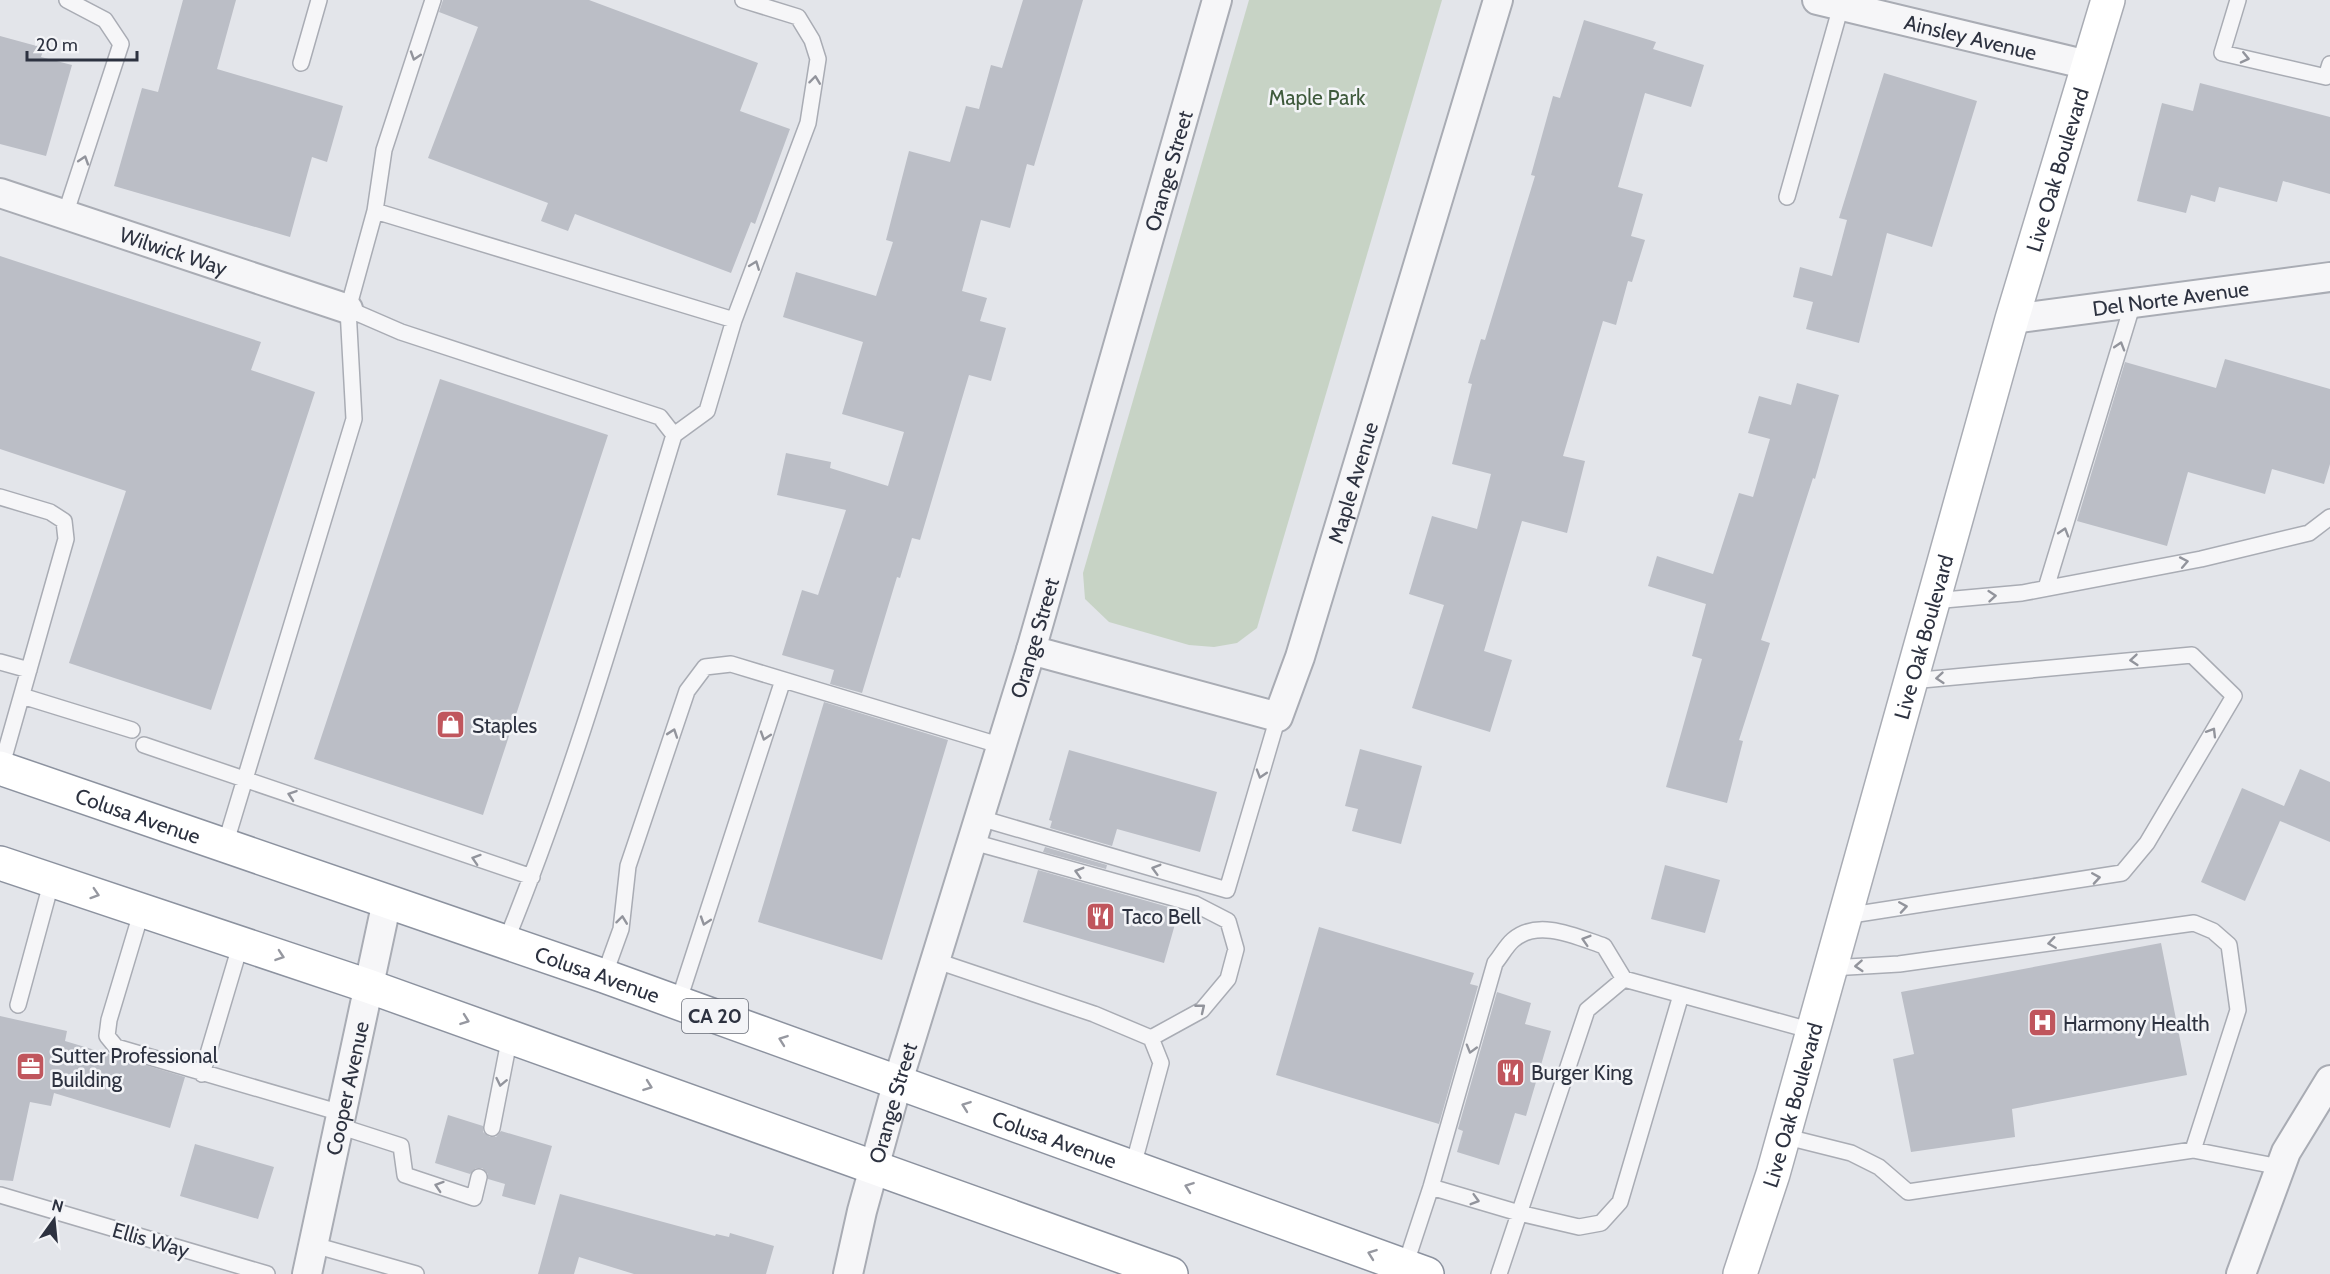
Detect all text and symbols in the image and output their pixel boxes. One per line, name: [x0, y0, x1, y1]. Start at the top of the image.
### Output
street label: Ainsley Avenue: [1902, 9, 2040, 65]
scale bar: [27, 24, 136, 62]
text: 20 m: [36, 34, 78, 56]
one-way arrow: [410, 50, 422, 61]
one-way arrow: [2240, 51, 2250, 64]
one-way arrow: [808, 76, 821, 85]
park label: Maple Park: [1269, 85, 1366, 110]
street label: Live Oak Boulevard: [2020, 85, 2093, 255]
street label: Orange Street: [1139, 108, 1197, 234]
one-way arrow: [76, 155, 89, 166]
street label: Wilwick Way: [117, 221, 231, 281]
one-way arrow: [747, 260, 760, 271]
street label: Del Norte Avenue: [2091, 275, 2251, 321]
one-way arrow: [2113, 341, 2125, 352]
street label: Maple Avenue: [1322, 419, 1383, 546]
one-way arrow: [2056, 527, 2069, 538]
street label: Live Oak Boulevard: [1888, 552, 1958, 722]
one-way arrow: [2178, 556, 2188, 569]
street label: Orange Street: [1004, 575, 1064, 701]
one-way arrow: [1987, 590, 1996, 603]
one-way arrow: [2129, 654, 2138, 667]
one-way arrow: [1935, 671, 1944, 684]
shop icon: Staples: [435, 709, 467, 741]
place label: Staples: [472, 713, 537, 738]
one-way arrow: [665, 728, 678, 739]
one-way arrow: [2205, 728, 2217, 738]
one-way arrow: [760, 730, 772, 741]
one-way arrow: [1256, 768, 1268, 778]
street label: Colusa Avenue: [72, 782, 204, 849]
one-way arrow: [287, 790, 298, 803]
one-way arrow: [471, 853, 482, 866]
one-way arrow: [1151, 864, 1162, 876]
one-way arrow: [1074, 866, 1084, 879]
one-way arrow: [2091, 872, 2100, 884]
one-way arrow: [89, 887, 100, 900]
restaurant icon: Taco Bell: [1085, 900, 1117, 932]
one-way arrow: [1898, 902, 1907, 914]
place label: Taco Bell: [1122, 904, 1201, 929]
one-way arrow: [700, 915, 712, 926]
one-way arrow: [615, 916, 628, 925]
one-way arrow: [1581, 935, 1592, 947]
one-way arrow: [2048, 936, 2057, 948]
street label: Colusa Avenue: [532, 941, 663, 1008]
one-way arrow: [274, 949, 285, 961]
one-way arrow: [1854, 960, 1863, 973]
road number: CA 20: [682, 999, 748, 1033]
one-way arrow: [1194, 1005, 1205, 1016]
hospital icon: Harmony Health: [2026, 1007, 2058, 1039]
place label: Harmony Health: [2063, 1011, 2210, 1036]
one-way arrow: [459, 1013, 470, 1025]
street label: Cooper Avenue: [320, 1019, 373, 1157]
street label: Live Oak Boulevard: [1757, 1020, 1827, 1190]
one-way arrow: [778, 1035, 789, 1048]
street label: Orange Street: [863, 1039, 922, 1166]
place label: Sutter Professional Building: [51, 1043, 218, 1092]
one-way arrow: [1466, 1043, 1478, 1054]
office icon: Sutter Professional Building: [14, 1051, 46, 1083]
restaurant icon: Burger King: [1494, 1056, 1526, 1088]
place label: Burger King: [1531, 1060, 1633, 1085]
one-way arrow: [495, 1077, 508, 1087]
one-way arrow: [642, 1078, 653, 1091]
one-way arrow: [961, 1101, 972, 1113]
street label: Colusa Avenue: [989, 1105, 1120, 1173]
one-way arrow: [434, 1181, 445, 1193]
one-way arrow: [1184, 1182, 1195, 1194]
north arrow: [24, 1190, 84, 1250]
one-way arrow: [1469, 1193, 1480, 1205]
text: N: [50, 1195, 66, 1217]
street label: Ellis Way: [110, 1217, 193, 1263]
one-way arrow: [1367, 1249, 1378, 1261]

